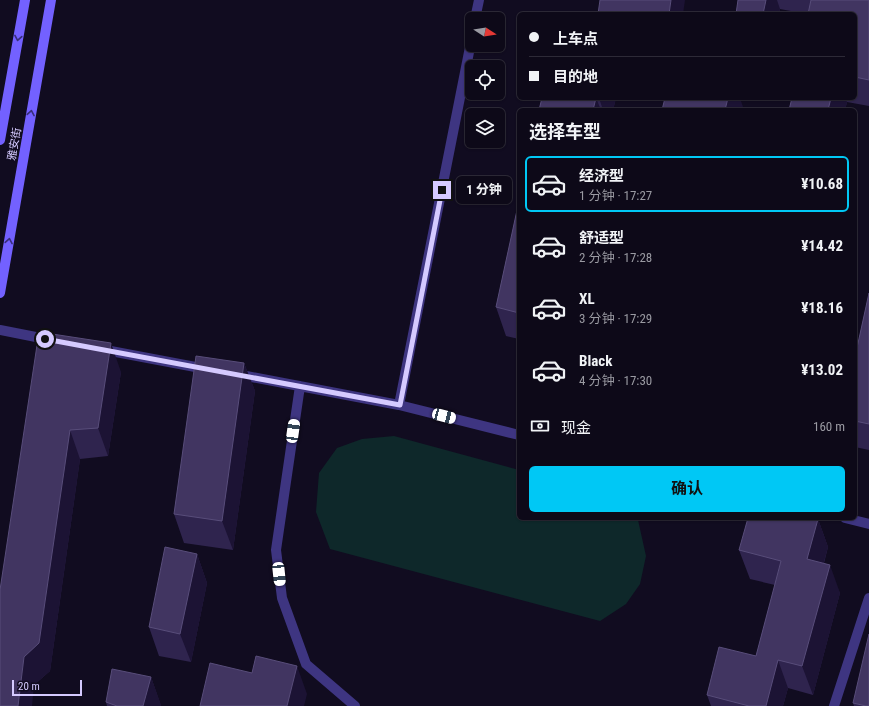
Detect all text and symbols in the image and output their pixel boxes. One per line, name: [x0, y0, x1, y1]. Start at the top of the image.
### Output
north arrow: [465, 12, 505, 52]
map controls: [465, 12, 505, 148]
text: 上车点: [553, 30, 598, 48]
one-way arrow: [14, 35, 23, 42]
button: locate: [465, 60, 505, 100]
text: 目的地: [553, 68, 598, 86]
button: layers: [465, 108, 505, 148]
one-way arrow: [26, 110, 35, 116]
text: 选择车型: [529, 121, 601, 142]
street label: 雅安街: [5, 127, 24, 161]
icon: car: [531, 166, 567, 202]
text: 经济型: [579, 167, 624, 185]
text: ¥10.68: [801, 175, 843, 193]
callout: 1 分钟: [456, 176, 512, 204]
route end: [433, 181, 451, 199]
text: 1 分钟: [466, 182, 502, 197]
text: 1 分钟 · 17:27: [579, 188, 652, 203]
icon: car: [531, 228, 567, 264]
text: 舒适型: [579, 229, 624, 247]
text: ¥14.42: [801, 237, 843, 255]
one-way arrow: [4, 238, 13, 244]
text: 2 分钟 · 17:28: [579, 250, 652, 265]
icon: car: [531, 290, 567, 326]
text: XL: [579, 290, 595, 308]
text: ¥18.16: [801, 299, 843, 317]
text: 3 分钟 · 17:29: [579, 311, 652, 326]
route start: [36, 330, 54, 348]
icon: car: [531, 352, 567, 388]
text: Black: [579, 352, 612, 370]
text: ¥13.02: [801, 361, 843, 379]
text: 4 分钟 · 17:30: [579, 373, 652, 388]
car: [431, 407, 457, 425]
icon: cash: [529, 415, 551, 437]
car: [285, 418, 301, 444]
text: 现金: [561, 419, 591, 437]
text: 160 m: [813, 419, 845, 434]
button: 确认: [529, 466, 845, 512]
car: [272, 561, 286, 587]
scale bar: [12, 678, 82, 697]
text: 20 m: [18, 680, 40, 693]

